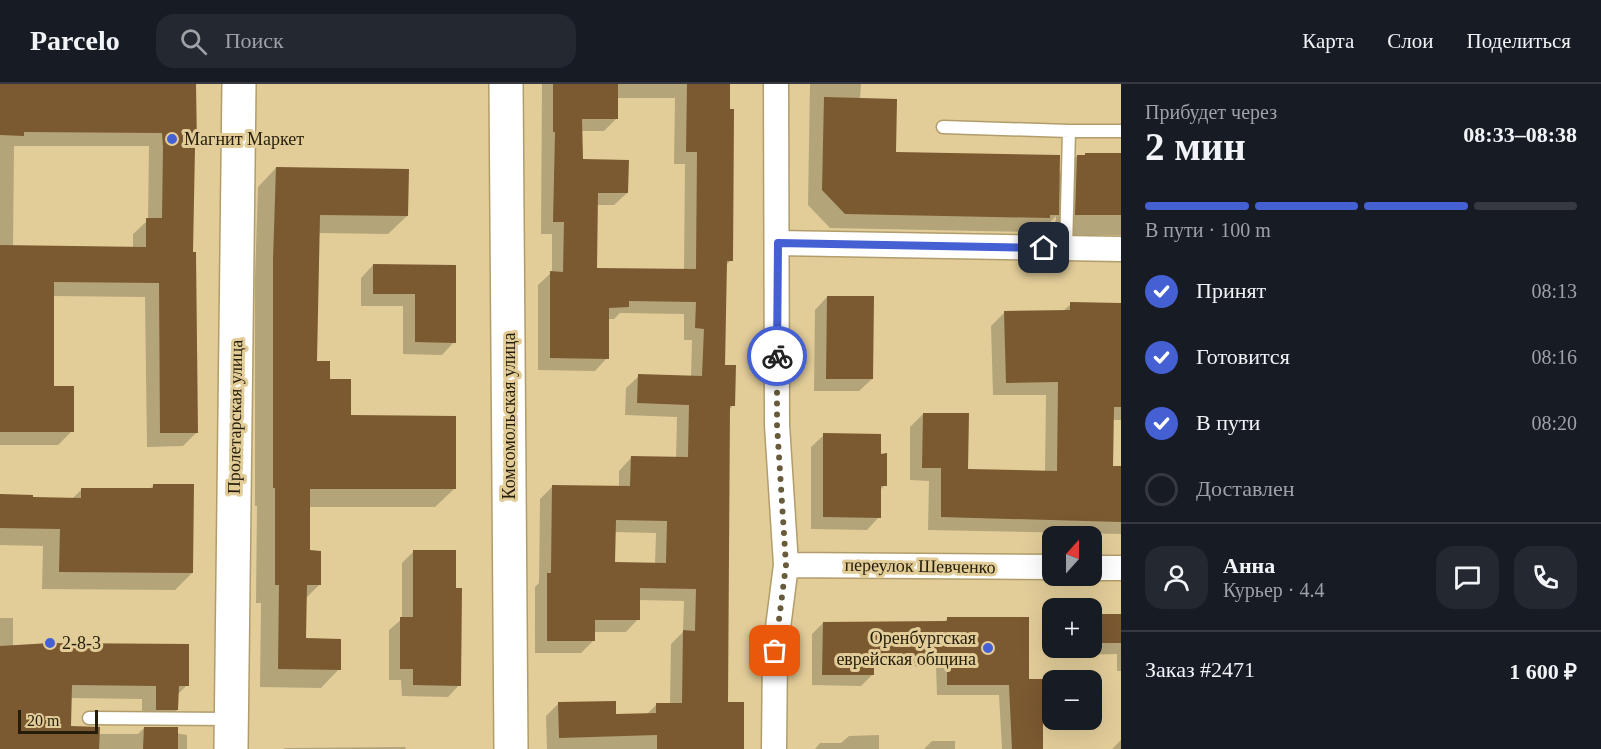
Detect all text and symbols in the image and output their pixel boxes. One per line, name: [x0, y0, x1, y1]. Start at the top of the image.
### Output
search box: [156, 14, 576, 68]
text: Parcelo: [30, 25, 120, 56]
icon: search: [177, 25, 210, 58]
text: Поиск: [225, 28, 284, 53]
text: Карта: [1302, 29, 1354, 53]
text: Слои: [1387, 29, 1433, 53]
text: Поделиться: [1466, 29, 1571, 53]
text: Прибудет через: [1145, 101, 1277, 123]
text: 08:33–08:38: [1463, 122, 1577, 147]
text: 2 мин: [1145, 125, 1246, 168]
place label: Магнит Маркет: [184, 129, 304, 149]
marker: Магнит Маркет: [165, 132, 179, 146]
text: В пути · 100 m: [1145, 219, 1271, 241]
pin: [1018, 222, 1069, 273]
icon: home: [1027, 231, 1060, 264]
icon: check: [1145, 275, 1178, 308]
text: Принят: [1196, 278, 1266, 303]
text: 08:13: [1531, 280, 1577, 302]
courier: [747, 326, 807, 386]
street label: Комсомольская улица: [499, 333, 519, 499]
street label: Пролетарская улица: [224, 340, 246, 494]
icon: bike: [761, 340, 794, 373]
icon: check: [1145, 341, 1178, 374]
text: Готовится: [1196, 344, 1290, 369]
text: 08:16: [1531, 346, 1577, 368]
icon: check: [1145, 407, 1178, 440]
text: В пути: [1196, 410, 1260, 435]
text: 08:20: [1531, 412, 1577, 434]
text: Доставлен: [1196, 476, 1295, 501]
north arrow: [1042, 526, 1102, 586]
map controls: [1042, 526, 1102, 730]
button: person: [1145, 546, 1208, 609]
button: chat: [1436, 546, 1499, 609]
button: phone: [1514, 546, 1577, 609]
text: Анна: [1223, 553, 1275, 578]
street label: переулок Шевченко: [844, 555, 996, 577]
text: Курьер · 4.4: [1223, 579, 1325, 601]
button: +: [1042, 598, 1102, 658]
pin: [749, 625, 800, 676]
place label: Оренбургская еврейская община: [836, 628, 976, 669]
place label: 2-8-3: [62, 633, 101, 653]
icon: bag: [758, 634, 791, 667]
marker: 2-8-3: [43, 636, 57, 650]
marker: Оренбургская еврейская община: [981, 641, 995, 655]
text: Заказ #2471: [1145, 657, 1255, 682]
text: 1 600 ₽: [1509, 659, 1577, 684]
button: −: [1042, 670, 1102, 730]
scale bar: [18, 707, 98, 734]
text: 20 m: [27, 712, 59, 729]

